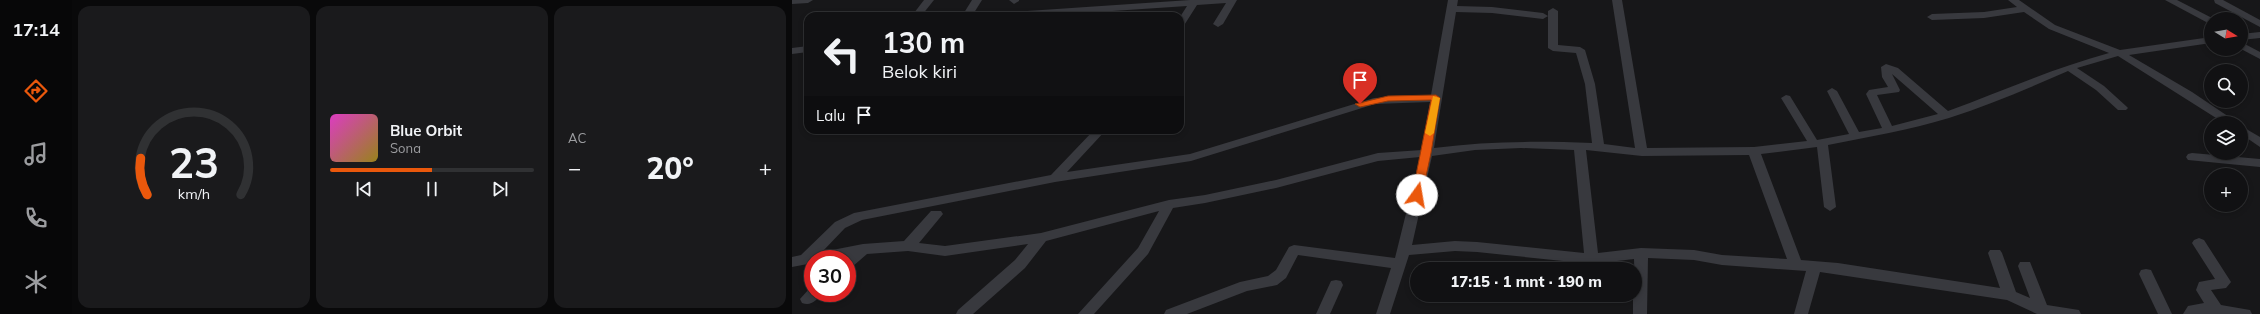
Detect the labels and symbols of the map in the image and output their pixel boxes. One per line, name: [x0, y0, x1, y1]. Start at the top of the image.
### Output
north arrow: [2204, 12, 2248, 56]
pin: [1343, 63, 1377, 104]
position arrow: [1396, 174, 1438, 216]
speed limit sign: 30: [804, 250, 856, 302]

